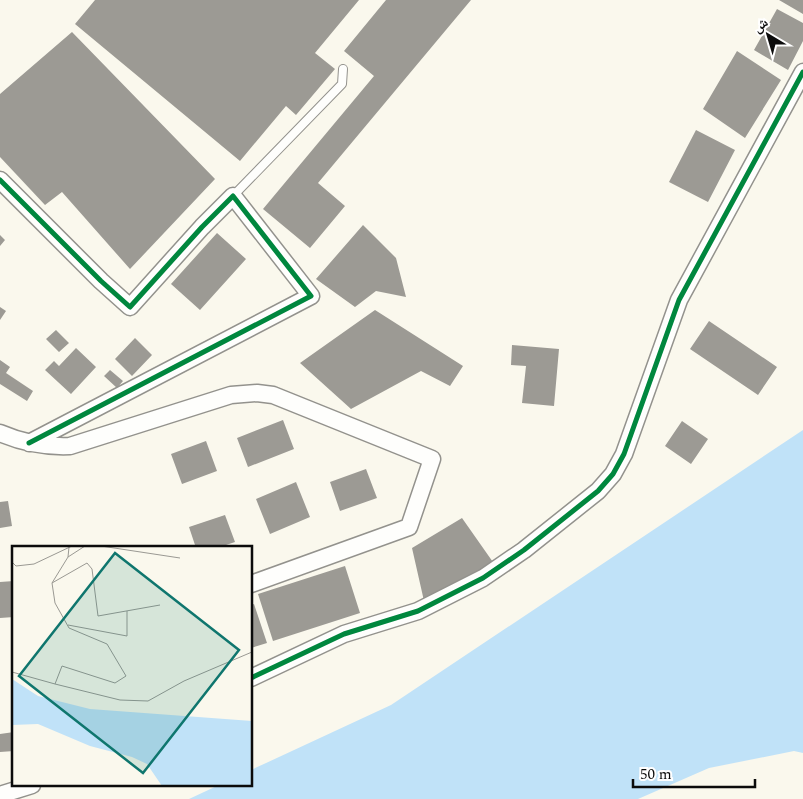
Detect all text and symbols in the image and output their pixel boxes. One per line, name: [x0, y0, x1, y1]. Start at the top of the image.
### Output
north arrow: [743, 10, 793, 60]
text: ش: [748, 12, 773, 38]
inset map: [12, 546, 252, 786]
scale bar: [633, 756, 756, 788]
text: 50 m: [640, 763, 672, 786]

